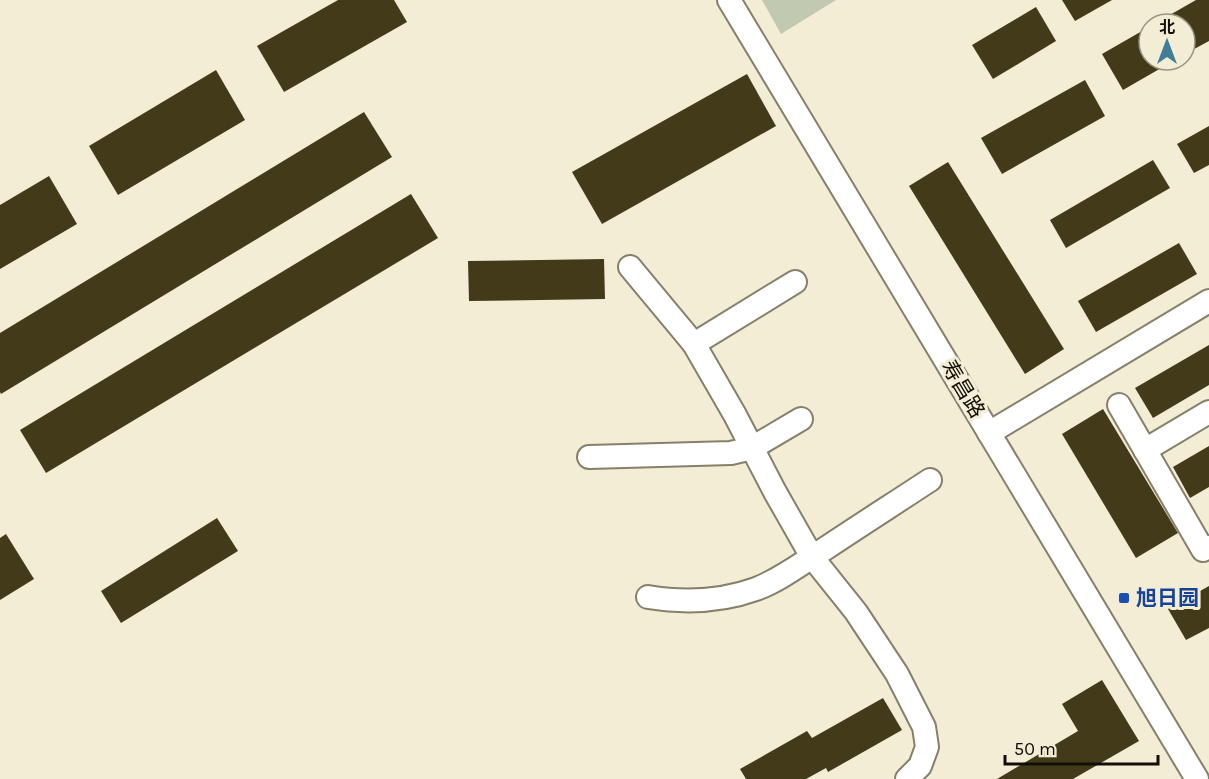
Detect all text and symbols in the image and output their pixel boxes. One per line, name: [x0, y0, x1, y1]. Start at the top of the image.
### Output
north arrow: [1137, 12, 1197, 72]
text: 北: [1159, 18, 1175, 37]
street label: 寿昌路: [936, 356, 990, 422]
place label: 旭日园: [1136, 586, 1199, 610]
marker: 旭日园: [1117, 591, 1131, 605]
scale bar: [1005, 728, 1158, 766]
text: 50 m: [1014, 738, 1056, 760]

